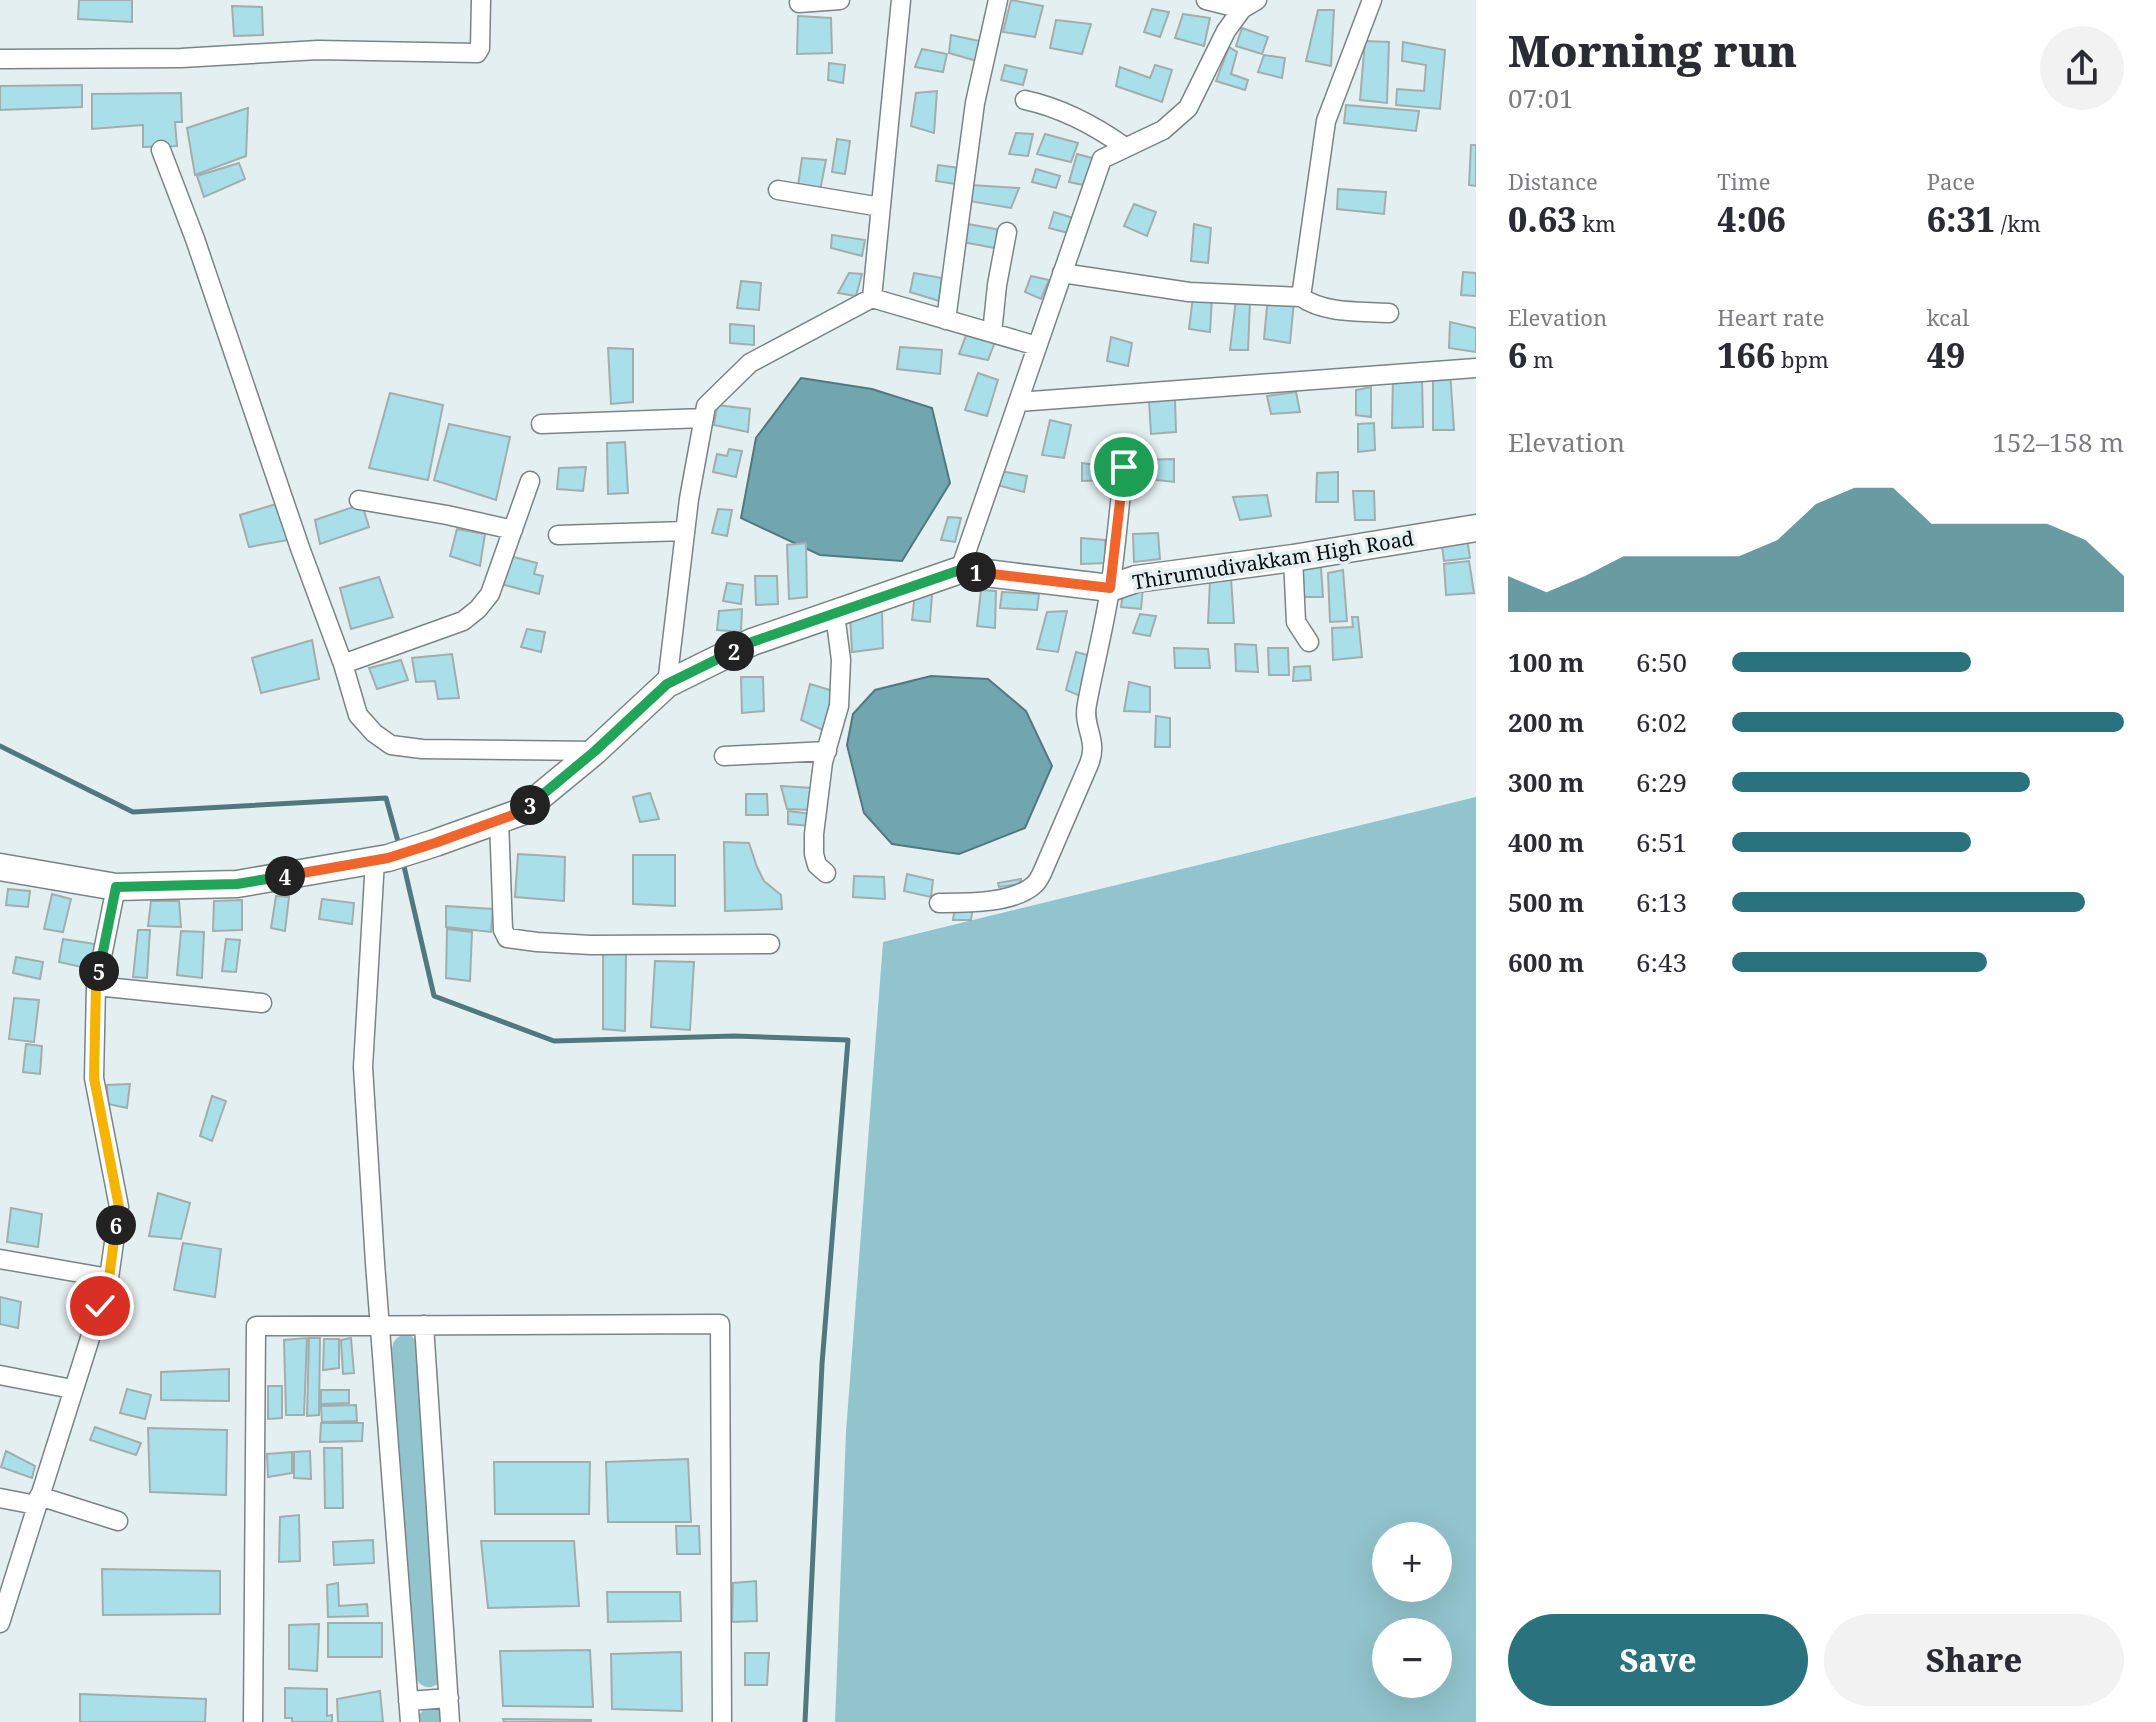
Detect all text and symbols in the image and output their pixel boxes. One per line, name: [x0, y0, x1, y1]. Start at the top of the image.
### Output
text: Morning run: [1508, 20, 1797, 80]
button: share: [2040, 26, 2124, 110]
text: 07:01: [1508, 80, 1574, 116]
text: Distance: [1508, 166, 1598, 196]
text: Time: [1717, 166, 1770, 196]
text: Pace: [1927, 166, 1975, 196]
text: 0.63: [1508, 196, 1576, 242]
text: 4:06: [1717, 196, 1786, 242]
text: 6:31: [1927, 196, 1995, 242]
text: km: [1576, 208, 1616, 238]
text: /km: [1995, 208, 2041, 238]
text: Elevation: [1508, 302, 1607, 332]
text: Heart rate: [1717, 302, 1825, 332]
text: kcal: [1927, 302, 1969, 332]
text: 6: [1508, 332, 1527, 378]
text: 166: [1717, 332, 1775, 378]
text: 49: [1927, 332, 1965, 378]
text: m: [1527, 344, 1554, 374]
text: bpm: [1775, 344, 1829, 374]
text: Elevation: [1508, 424, 1625, 460]
text: 152–158 m: [1992, 424, 2124, 460]
pin: [1090, 433, 1158, 501]
icon: arrive: [1102, 445, 1146, 489]
street label: Thirumudivakkam High Road: [1130, 524, 1416, 596]
pin: 1: [956, 552, 996, 592]
text: 1: [970, 557, 982, 587]
pin: 2: [714, 631, 754, 671]
text: 2: [728, 636, 740, 666]
text: 100 m: [1508, 644, 1584, 680]
text: 6:50: [1636, 644, 1687, 680]
text: 200 m: [1508, 704, 1584, 740]
text: 6:02: [1636, 704, 1687, 740]
text: 300 m: [1508, 764, 1584, 800]
text: 6:29: [1636, 764, 1687, 800]
pin: 3: [510, 785, 550, 825]
text: 3: [524, 790, 536, 820]
text: 400 m: [1508, 824, 1584, 860]
text: 6:51: [1636, 824, 1687, 860]
pin: 4: [265, 856, 305, 896]
text: 4: [279, 861, 291, 891]
text: 500 m: [1508, 884, 1584, 920]
text: 6:13: [1636, 884, 1687, 920]
text: 600 m: [1508, 944, 1584, 980]
text: 6:43: [1636, 944, 1687, 980]
pin: 5: [79, 951, 119, 991]
text: 5: [93, 956, 105, 986]
pin: 6: [96, 1205, 136, 1245]
text: 6: [110, 1210, 122, 1240]
pin: [66, 1272, 134, 1340]
icon: check: [78, 1284, 122, 1328]
map controls: [1372, 1522, 1452, 1698]
button: +: [1372, 1522, 1452, 1602]
button: Save: [1508, 1614, 1808, 1706]
button: Share: [1824, 1614, 2124, 1706]
button: −: [1372, 1618, 1452, 1698]

